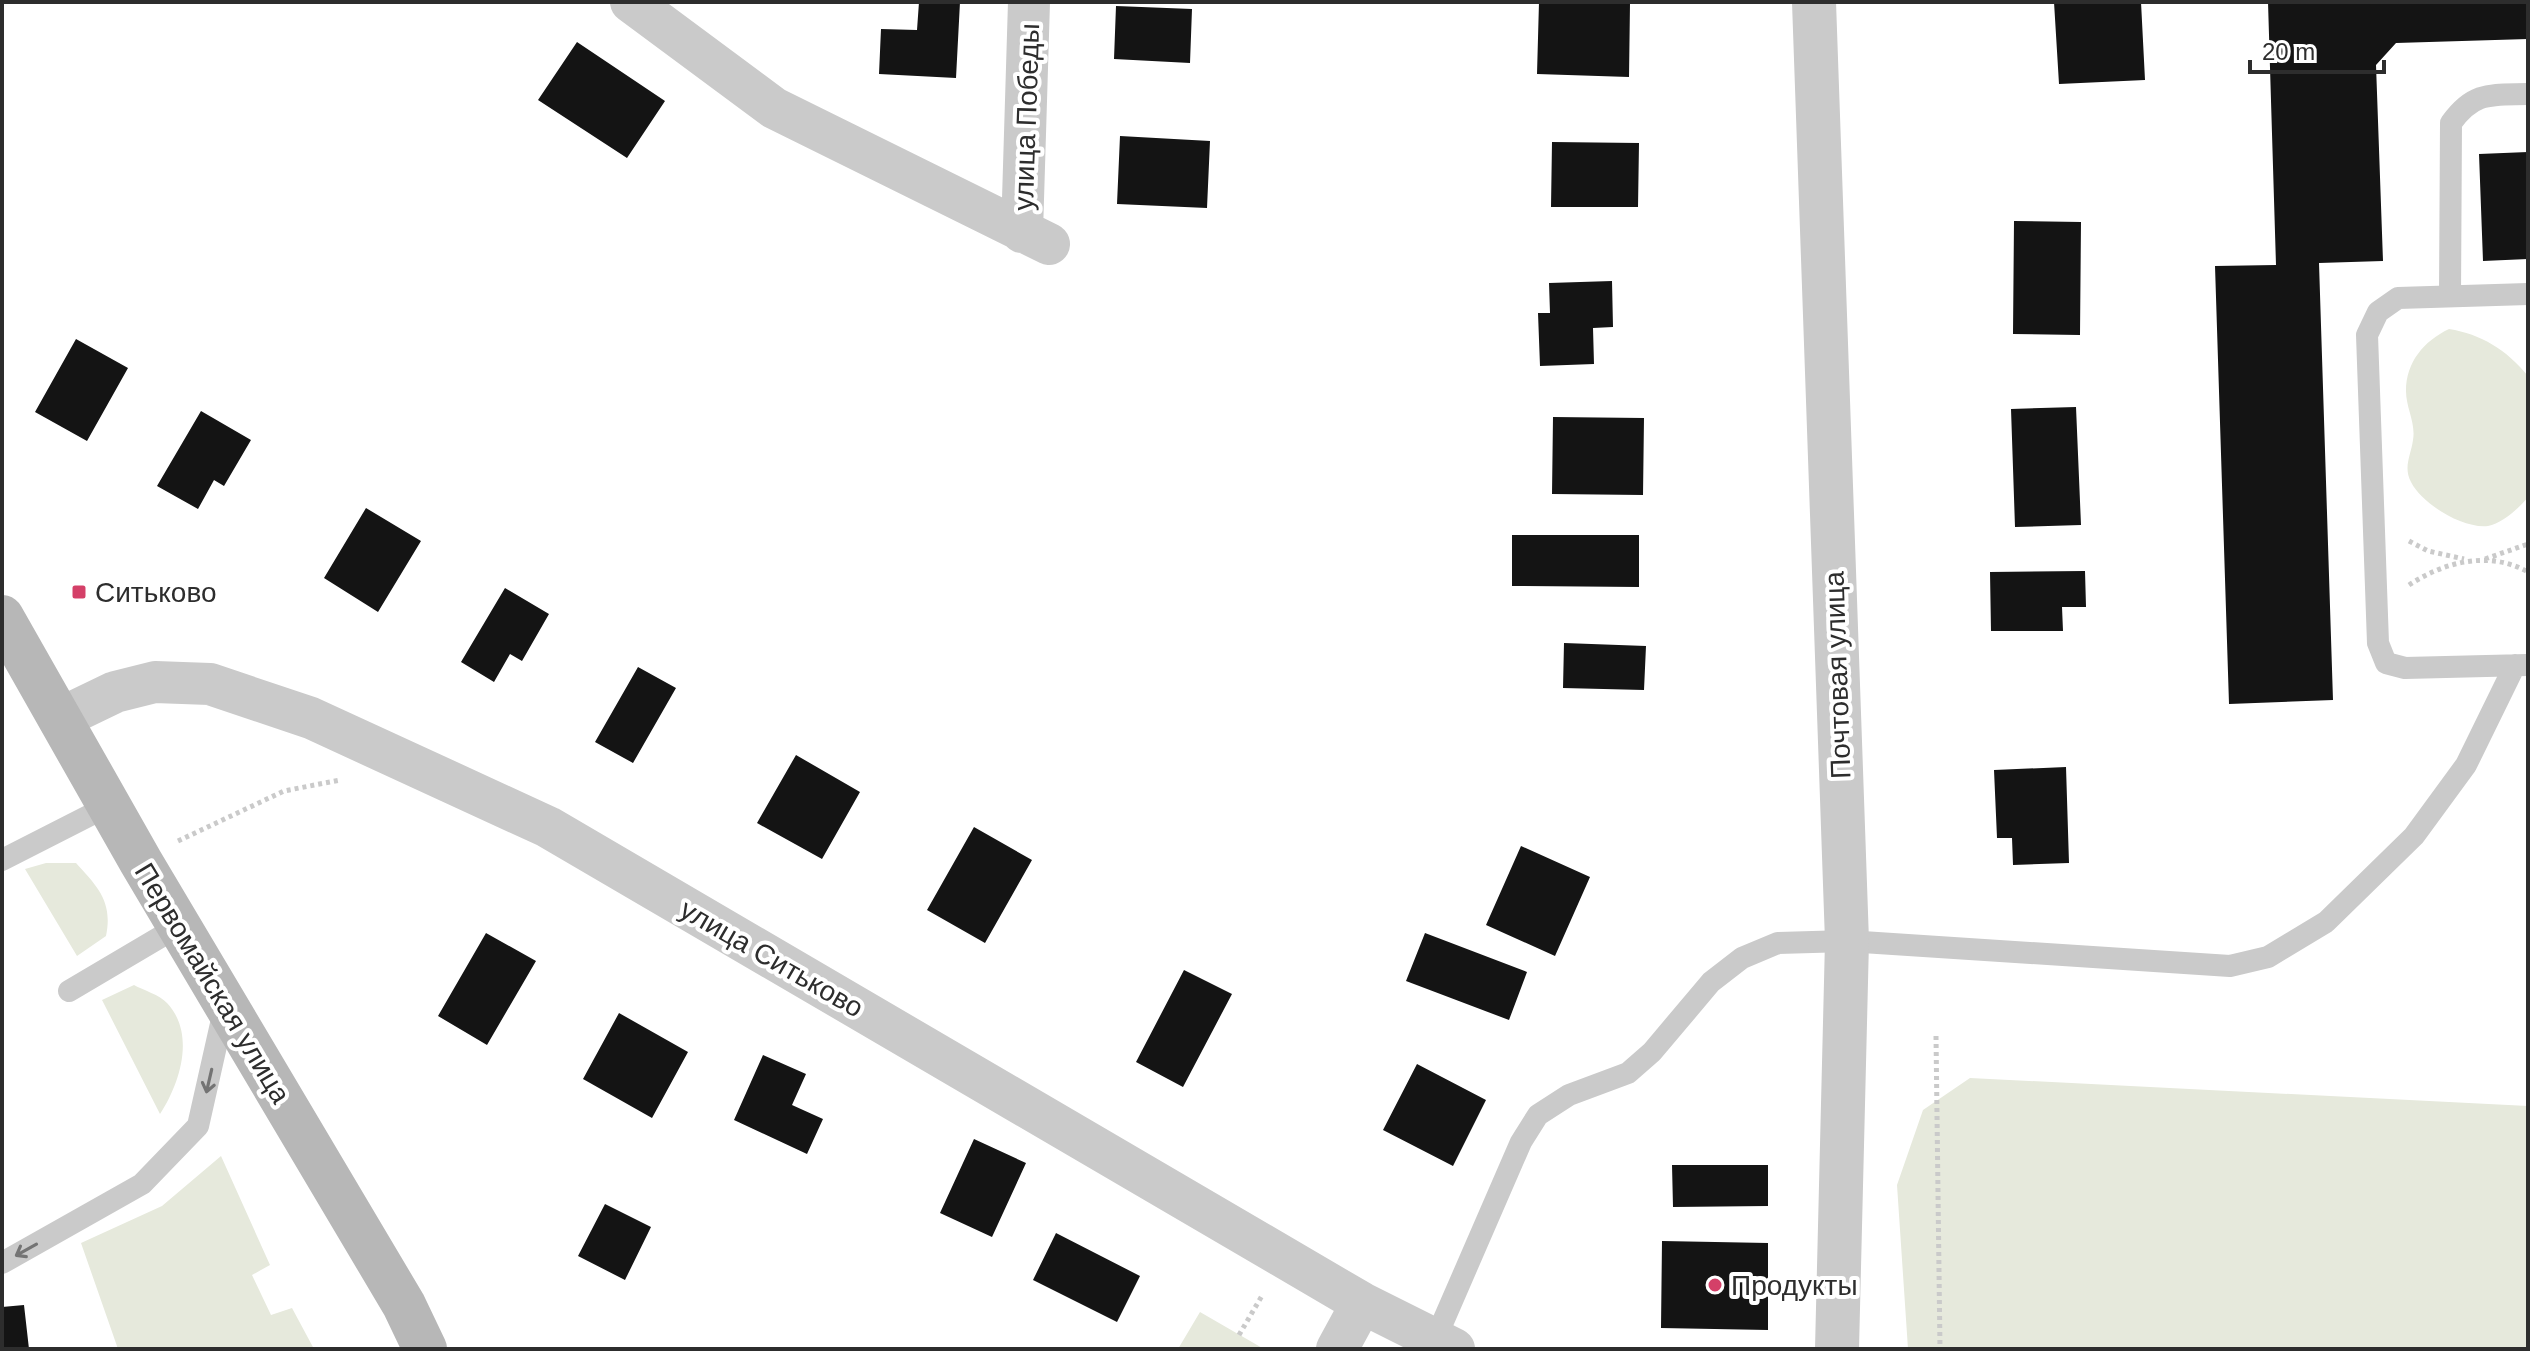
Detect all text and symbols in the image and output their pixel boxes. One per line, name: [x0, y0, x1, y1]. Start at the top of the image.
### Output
street label: улица Победы: [1008, 23, 1045, 211]
scale bar: [2250, 24, 2384, 74]
text: 20 m: [2262, 38, 2315, 65]
street label: Почтовая улица: [1818, 570, 1857, 779]
place label: Ситьково: [95, 577, 217, 608]
marker: Ситьково: [70, 583, 88, 601]
street label: Первомайская улица: [129, 858, 297, 1109]
street label: улица Ситьково: [675, 893, 869, 1023]
one-way arrow: [201, 1068, 216, 1093]
one-way arrow: [15, 1242, 39, 1258]
place label: Продукты: [1731, 1270, 1858, 1301]
marker: Продукты: [1706, 1276, 1724, 1294]

